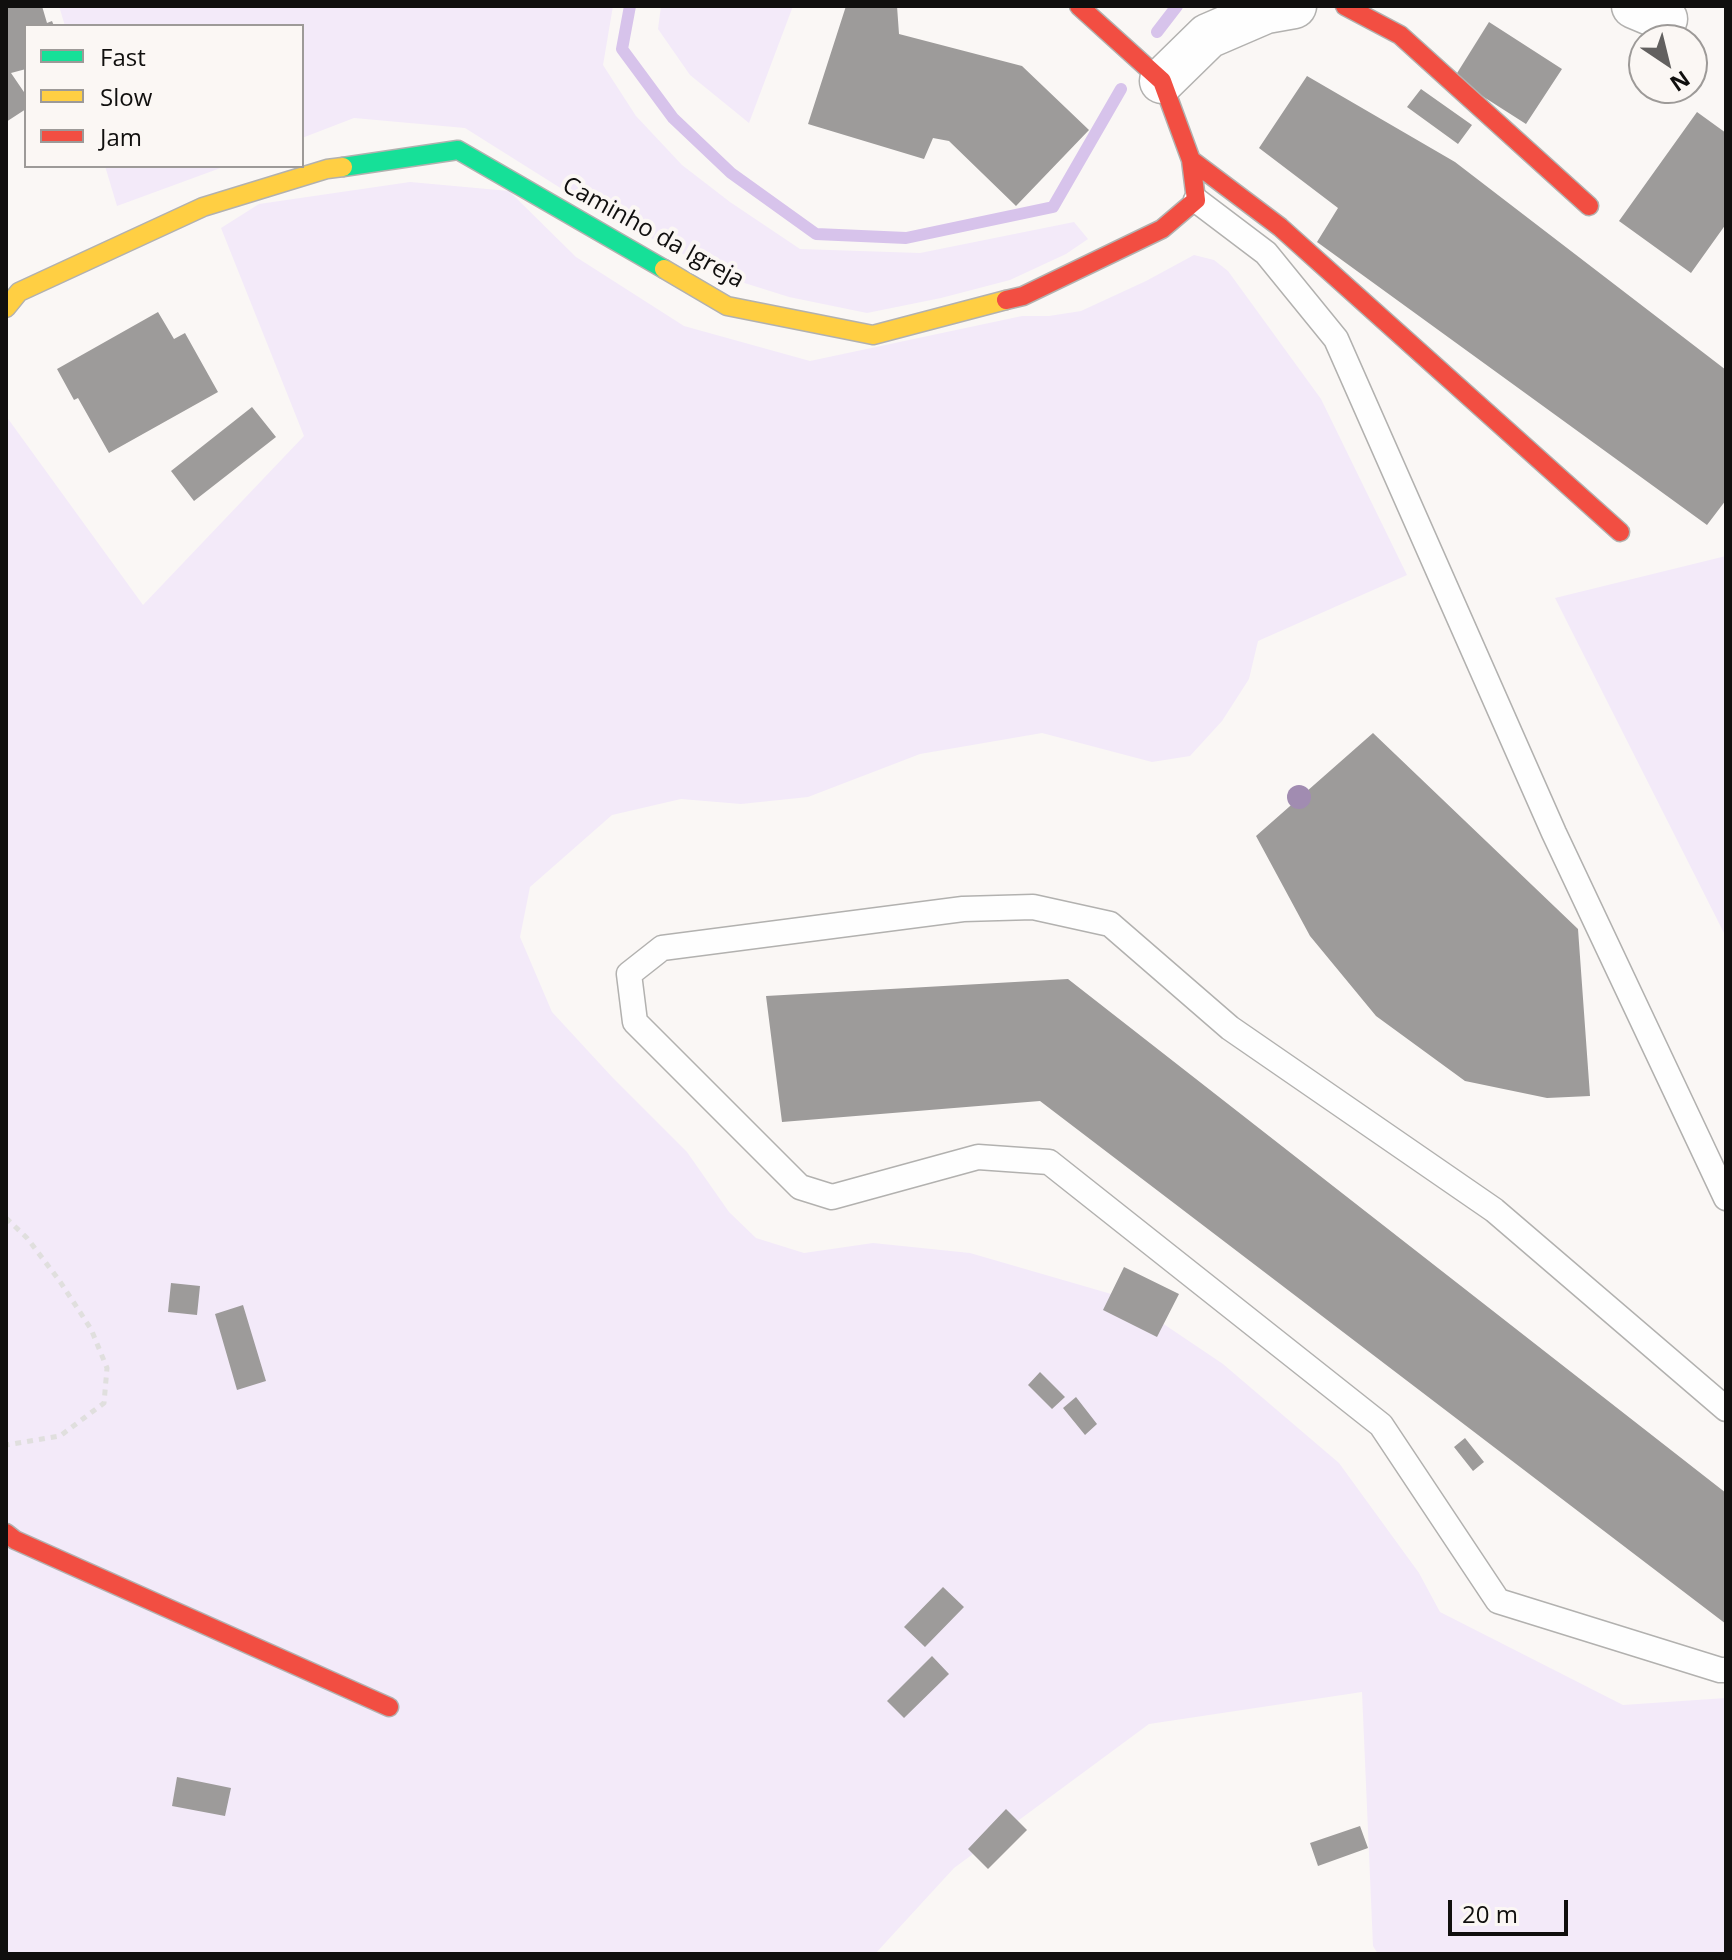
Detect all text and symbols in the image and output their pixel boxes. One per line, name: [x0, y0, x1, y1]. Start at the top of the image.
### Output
legend: [24, 24, 304, 168]
north arrow: [1628, 24, 1708, 104]
text: Fast: [100, 40, 146, 73]
text: N: [1665, 65, 1697, 99]
text: Slow: [100, 80, 152, 113]
text: Jam: [100, 120, 142, 153]
street label: Caminho da Igreja: [557, 171, 749, 295]
scale bar: [1452, 1884, 1572, 1934]
text: 20 m: [1462, 1897, 1518, 1930]

